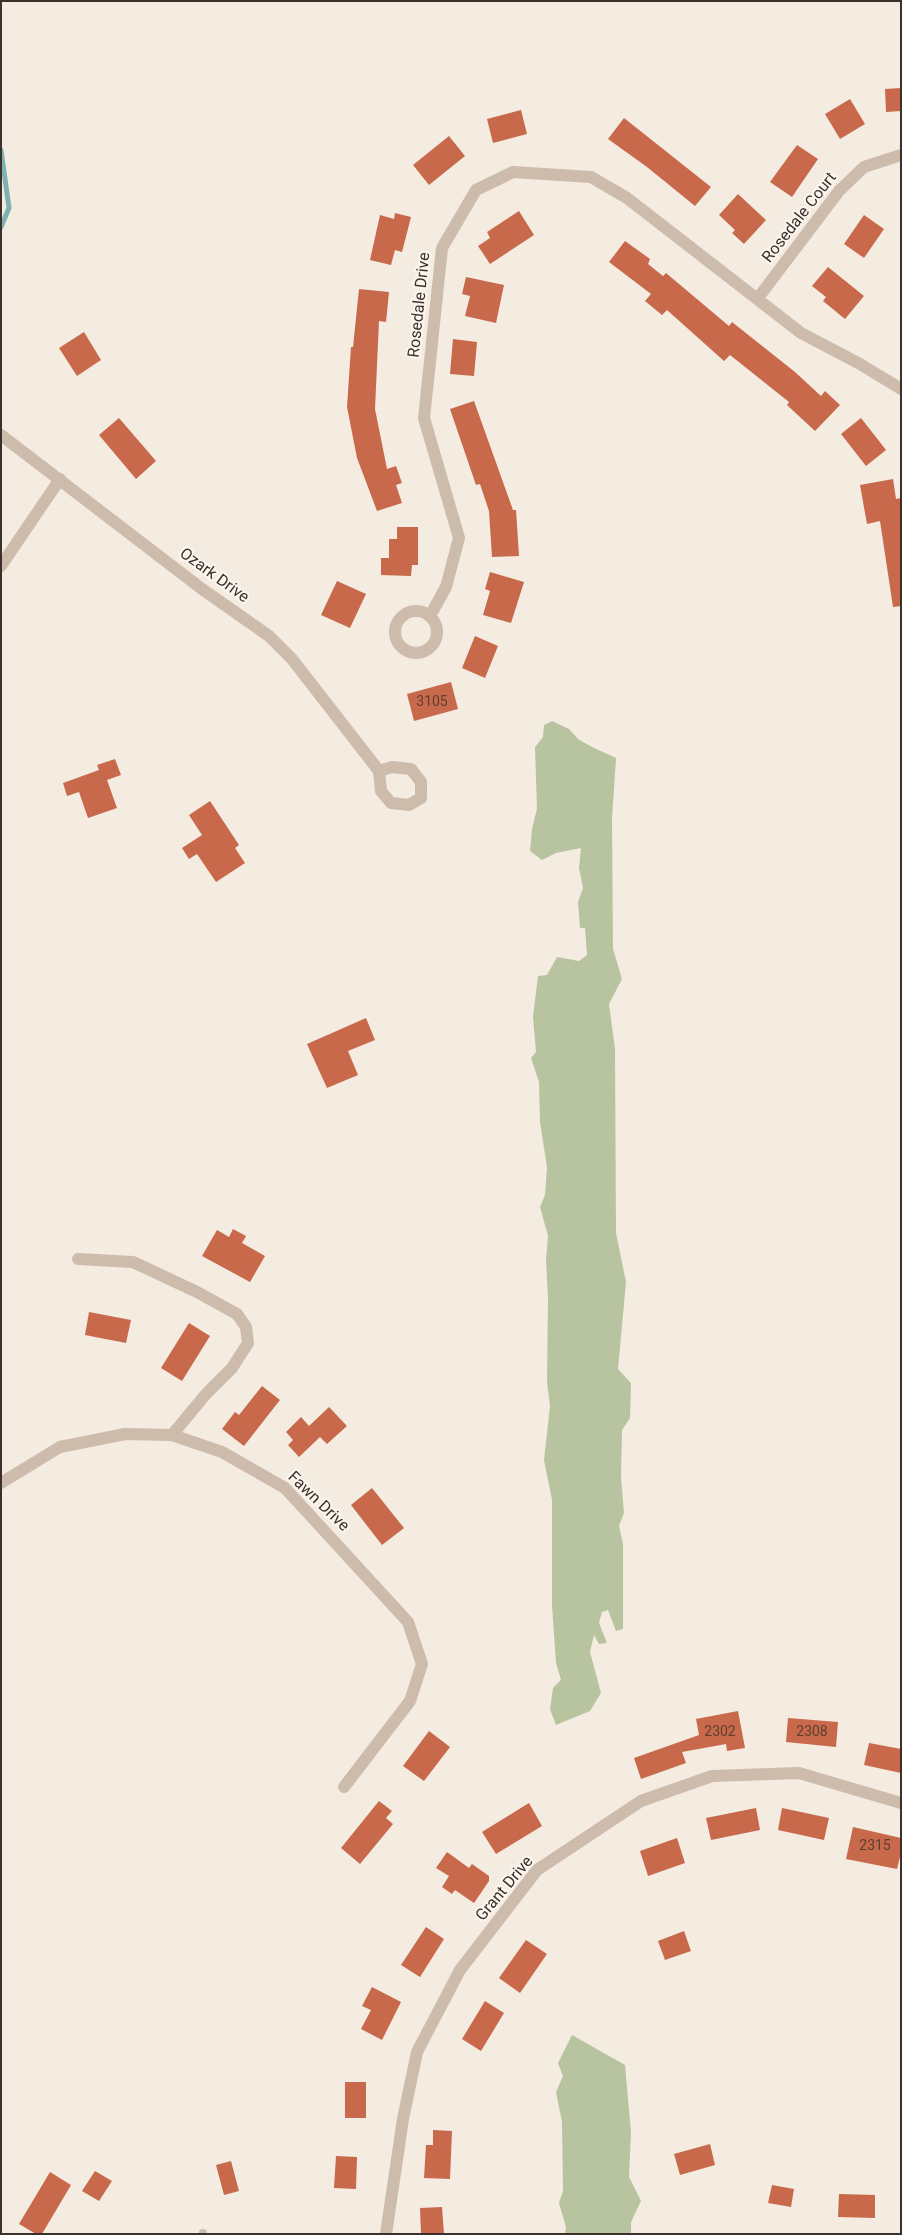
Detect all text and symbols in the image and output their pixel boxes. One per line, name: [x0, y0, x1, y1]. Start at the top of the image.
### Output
street label: Rosedale Court: [759, 169, 841, 267]
street label: Rosedale Drive: [405, 251, 435, 359]
street label: Ozark Drive: [176, 544, 252, 608]
house number: 3105: [416, 694, 448, 710]
street label: Fawn Drive: [283, 1468, 353, 1536]
house number: 2302: [704, 1724, 736, 1740]
house number: 2308: [796, 1724, 828, 1740]
house number: 2315: [859, 1838, 891, 1854]
street label: Grant Drive: [472, 1853, 538, 1925]

